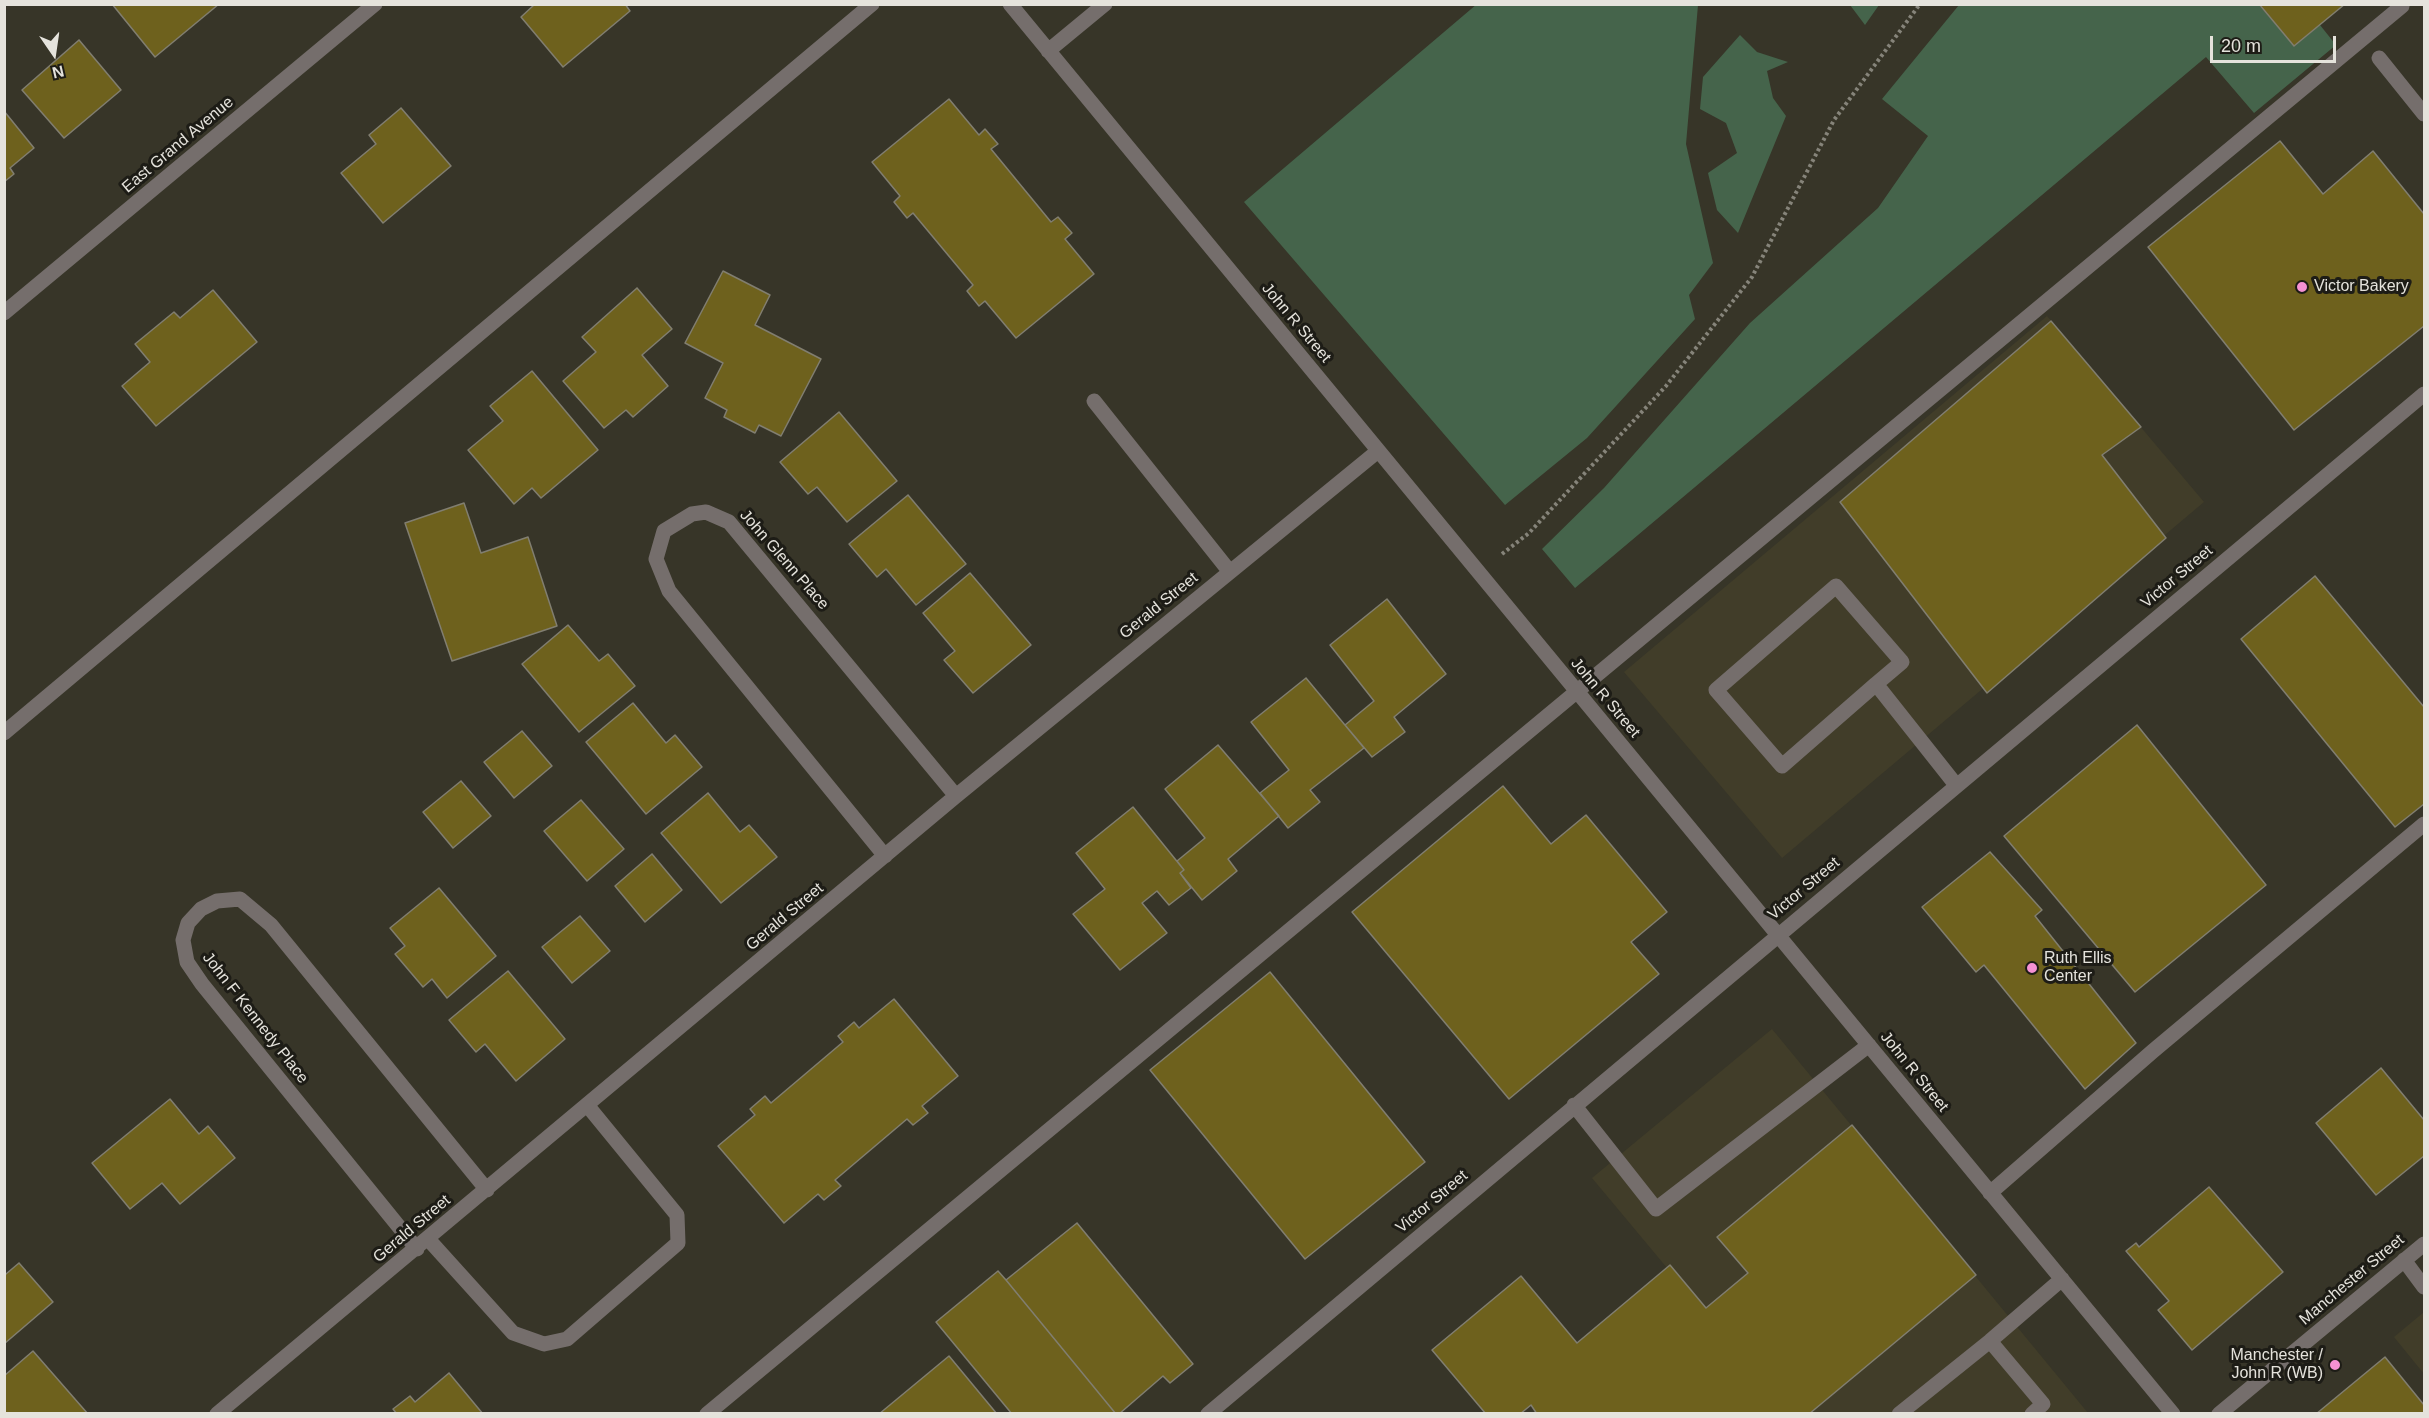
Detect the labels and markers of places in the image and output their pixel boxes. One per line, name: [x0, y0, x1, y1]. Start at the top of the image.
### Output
place label: Victor Bakery: [2314, 277, 2409, 297]
marker: Victor Bakery: [2295, 280, 2309, 294]
place label: Ruth Ellis Center: [2044, 949, 2112, 987]
marker: Ruth Ellis Center: [2025, 961, 2039, 975]
place label: Manchester / John R (WB): [2231, 1346, 2323, 1384]
marker: Manchester / John R (WB): [2328, 1358, 2342, 1372]

